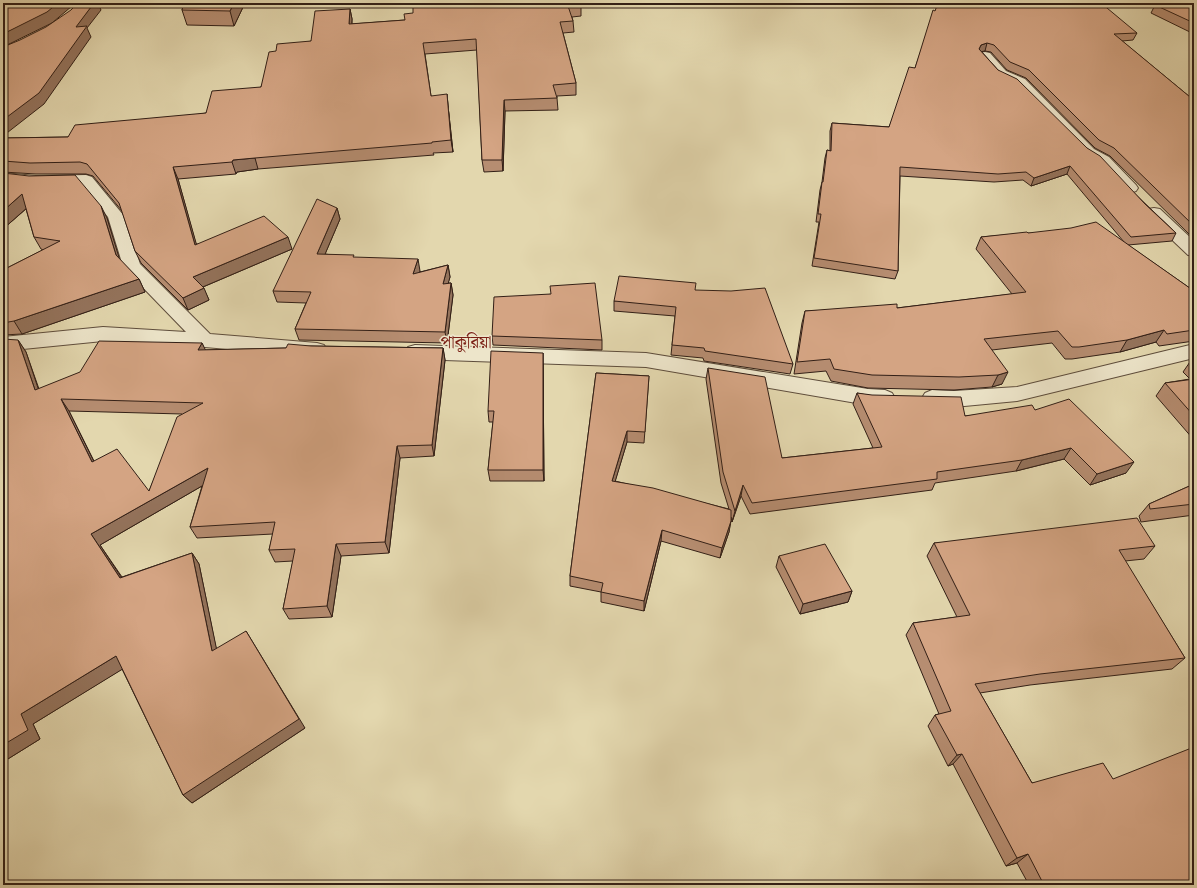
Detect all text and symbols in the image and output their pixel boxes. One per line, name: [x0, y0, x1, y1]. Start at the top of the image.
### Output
district label: পাকুরিয়া: [441, 332, 492, 353]

